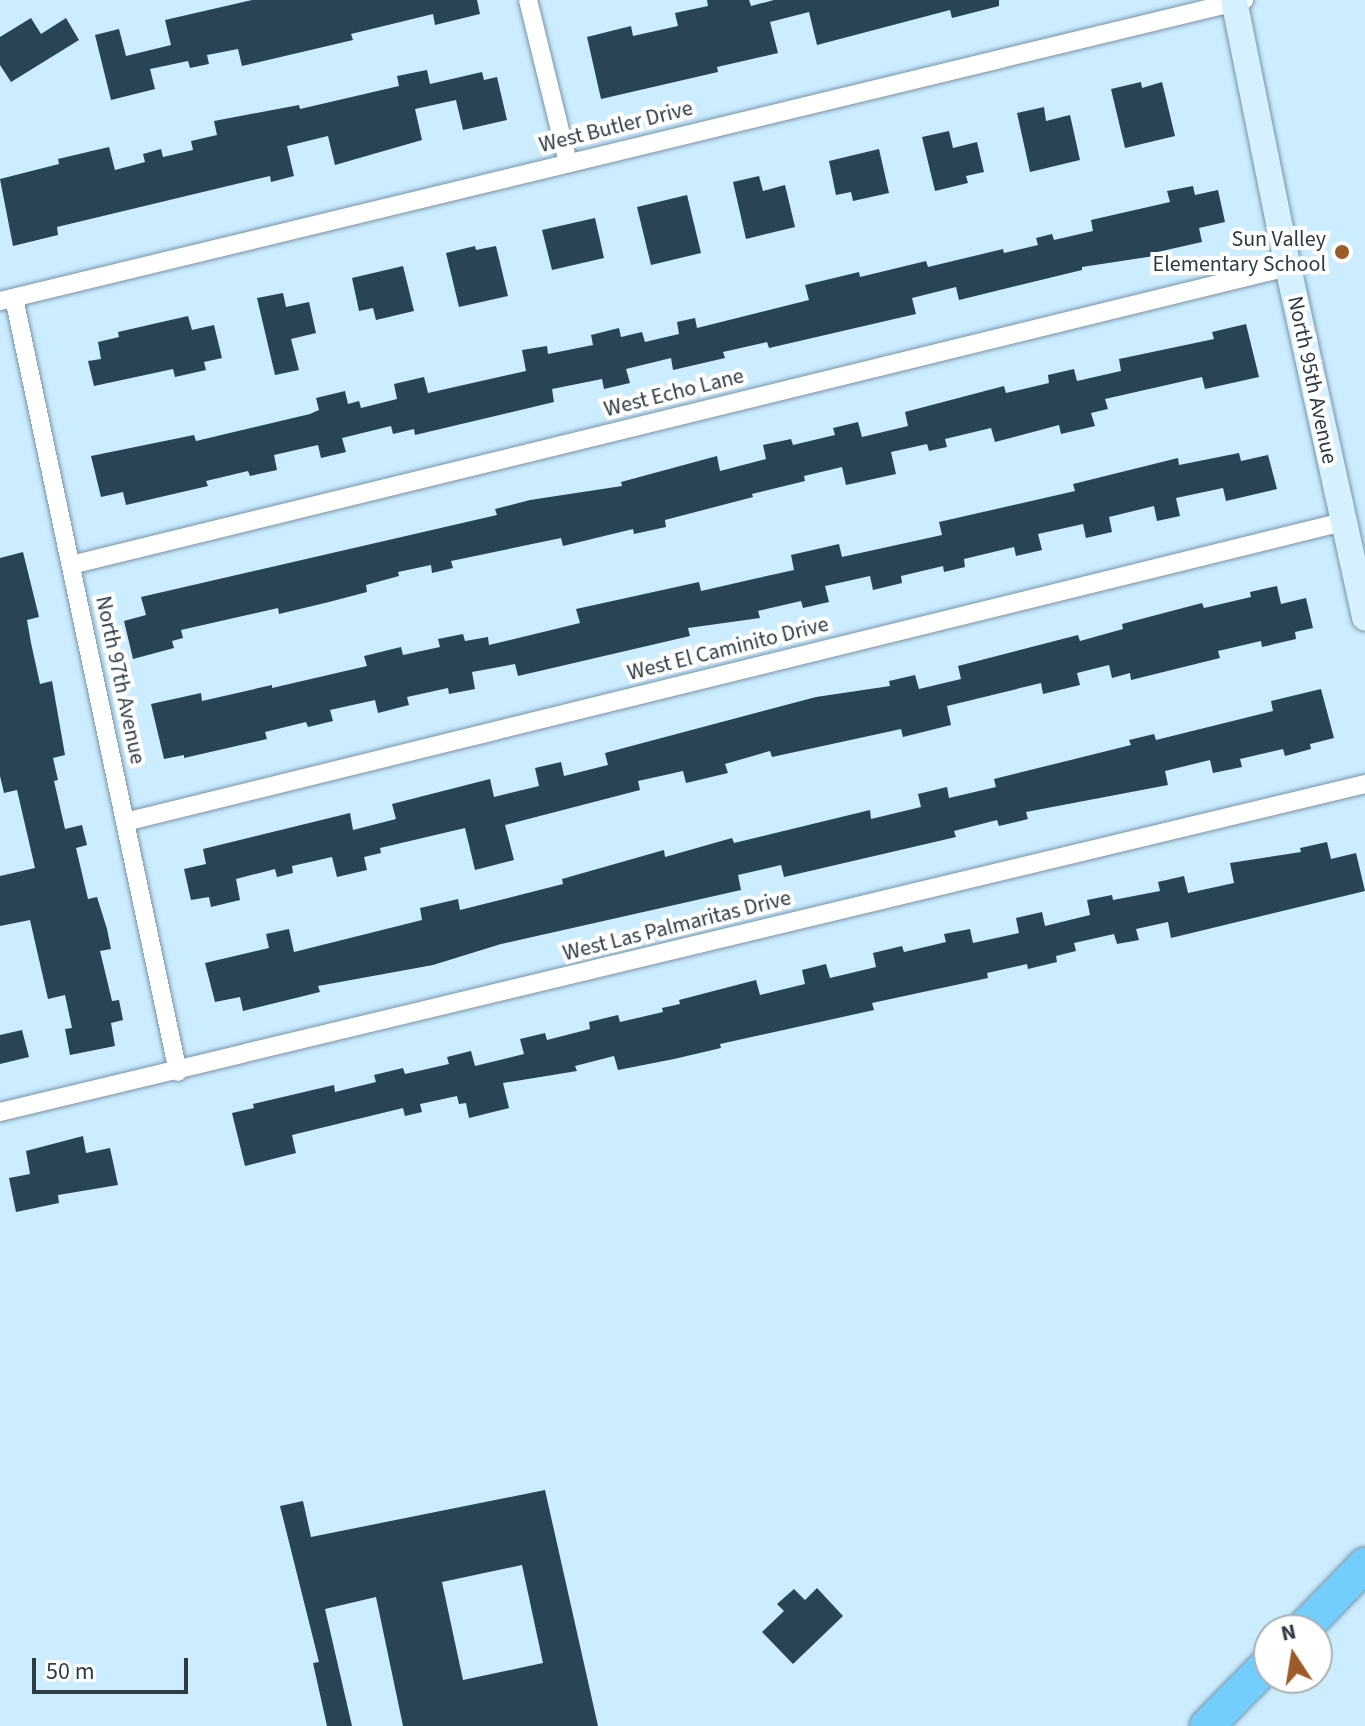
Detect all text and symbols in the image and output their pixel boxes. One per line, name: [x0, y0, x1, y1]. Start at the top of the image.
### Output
street label: West Butler Drive: [536, 95, 696, 159]
place label: Sun Valley Elementary School: [1153, 226, 1326, 278]
marker: Sun Valley Elementary School: [1333, 243, 1351, 261]
street label: North 95th Avenue: [1281, 294, 1343, 466]
street label: West Echo Lane: [601, 363, 747, 423]
street label: North 97th Avenue: [89, 594, 151, 766]
street label: West El Caminito Drive: [625, 611, 831, 687]
street label: West Las Palmaritas Drive: [560, 885, 794, 967]
north arrow: [1253, 1614, 1333, 1694]
text: N: [1278, 1615, 1299, 1650]
scale bar: [36, 1642, 192, 1692]
text: 50 m: [46, 1654, 95, 1689]

